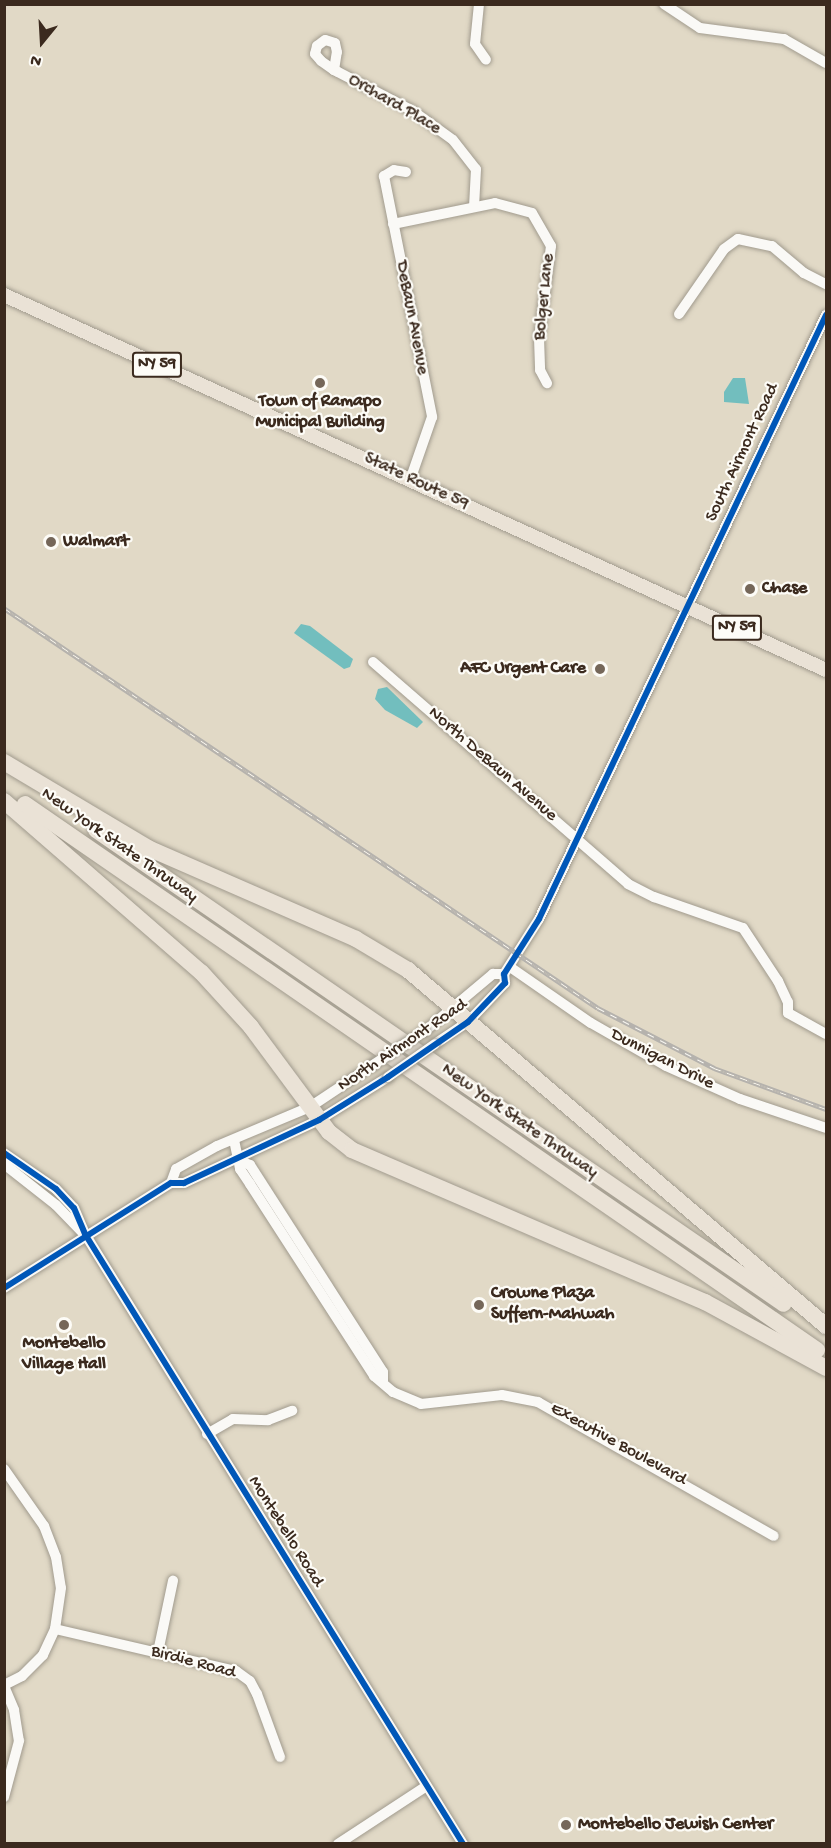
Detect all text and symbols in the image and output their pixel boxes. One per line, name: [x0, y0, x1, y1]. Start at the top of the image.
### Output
north arrow: [12, 12, 72, 72]
text: N: [28, 49, 44, 70]
street label: Orchard Place: [344, 70, 444, 140]
street label: Bolger Lane: [530, 253, 560, 341]
street label: DeBaun Avenue: [389, 259, 433, 377]
road number: NY 59: [132, 352, 182, 378]
marker: Town of Ramapo Municipal Building: [313, 376, 327, 390]
street label: South Airmont Road: [702, 381, 784, 525]
place label: Town of Ramapo Municipal Building: [255, 392, 385, 434]
street label: State Route 59: [360, 448, 472, 516]
place label: Walmart: [63, 531, 129, 553]
marker: Walmart: [44, 535, 58, 549]
place label: Chase: [762, 578, 807, 600]
marker: Chase: [743, 582, 757, 596]
road number: NY 59: [712, 615, 762, 641]
place label: AFC Urgent Care: [460, 658, 586, 680]
marker: AFC Urgent Care: [591, 660, 609, 678]
street label: North DeBaun Avenue: [423, 703, 561, 827]
street label: New York State Thruway: [36, 784, 202, 908]
street label: North Airmont Road: [334, 995, 472, 1097]
street label: Dunnigan Drive: [607, 1025, 717, 1095]
street label: New York State Thruway: [436, 1060, 602, 1184]
place label: Crowne Plaza Suffern-Mahwah: [491, 1284, 614, 1326]
marker: Crowne Plaza Suffern-Mahwah: [472, 1298, 486, 1312]
marker: Montebello Village Hall: [57, 1318, 71, 1332]
place label: Montebello Village Hall: [22, 1334, 106, 1376]
street label: Executive Boulevard: [546, 1399, 690, 1491]
street label: Montebello Road: [242, 1473, 328, 1591]
street label: Birdie Road: [148, 1641, 238, 1685]
place label: Montebello Jewish Center: [578, 1814, 773, 1836]
marker: Montebello Jewish Center: [559, 1818, 573, 1832]

